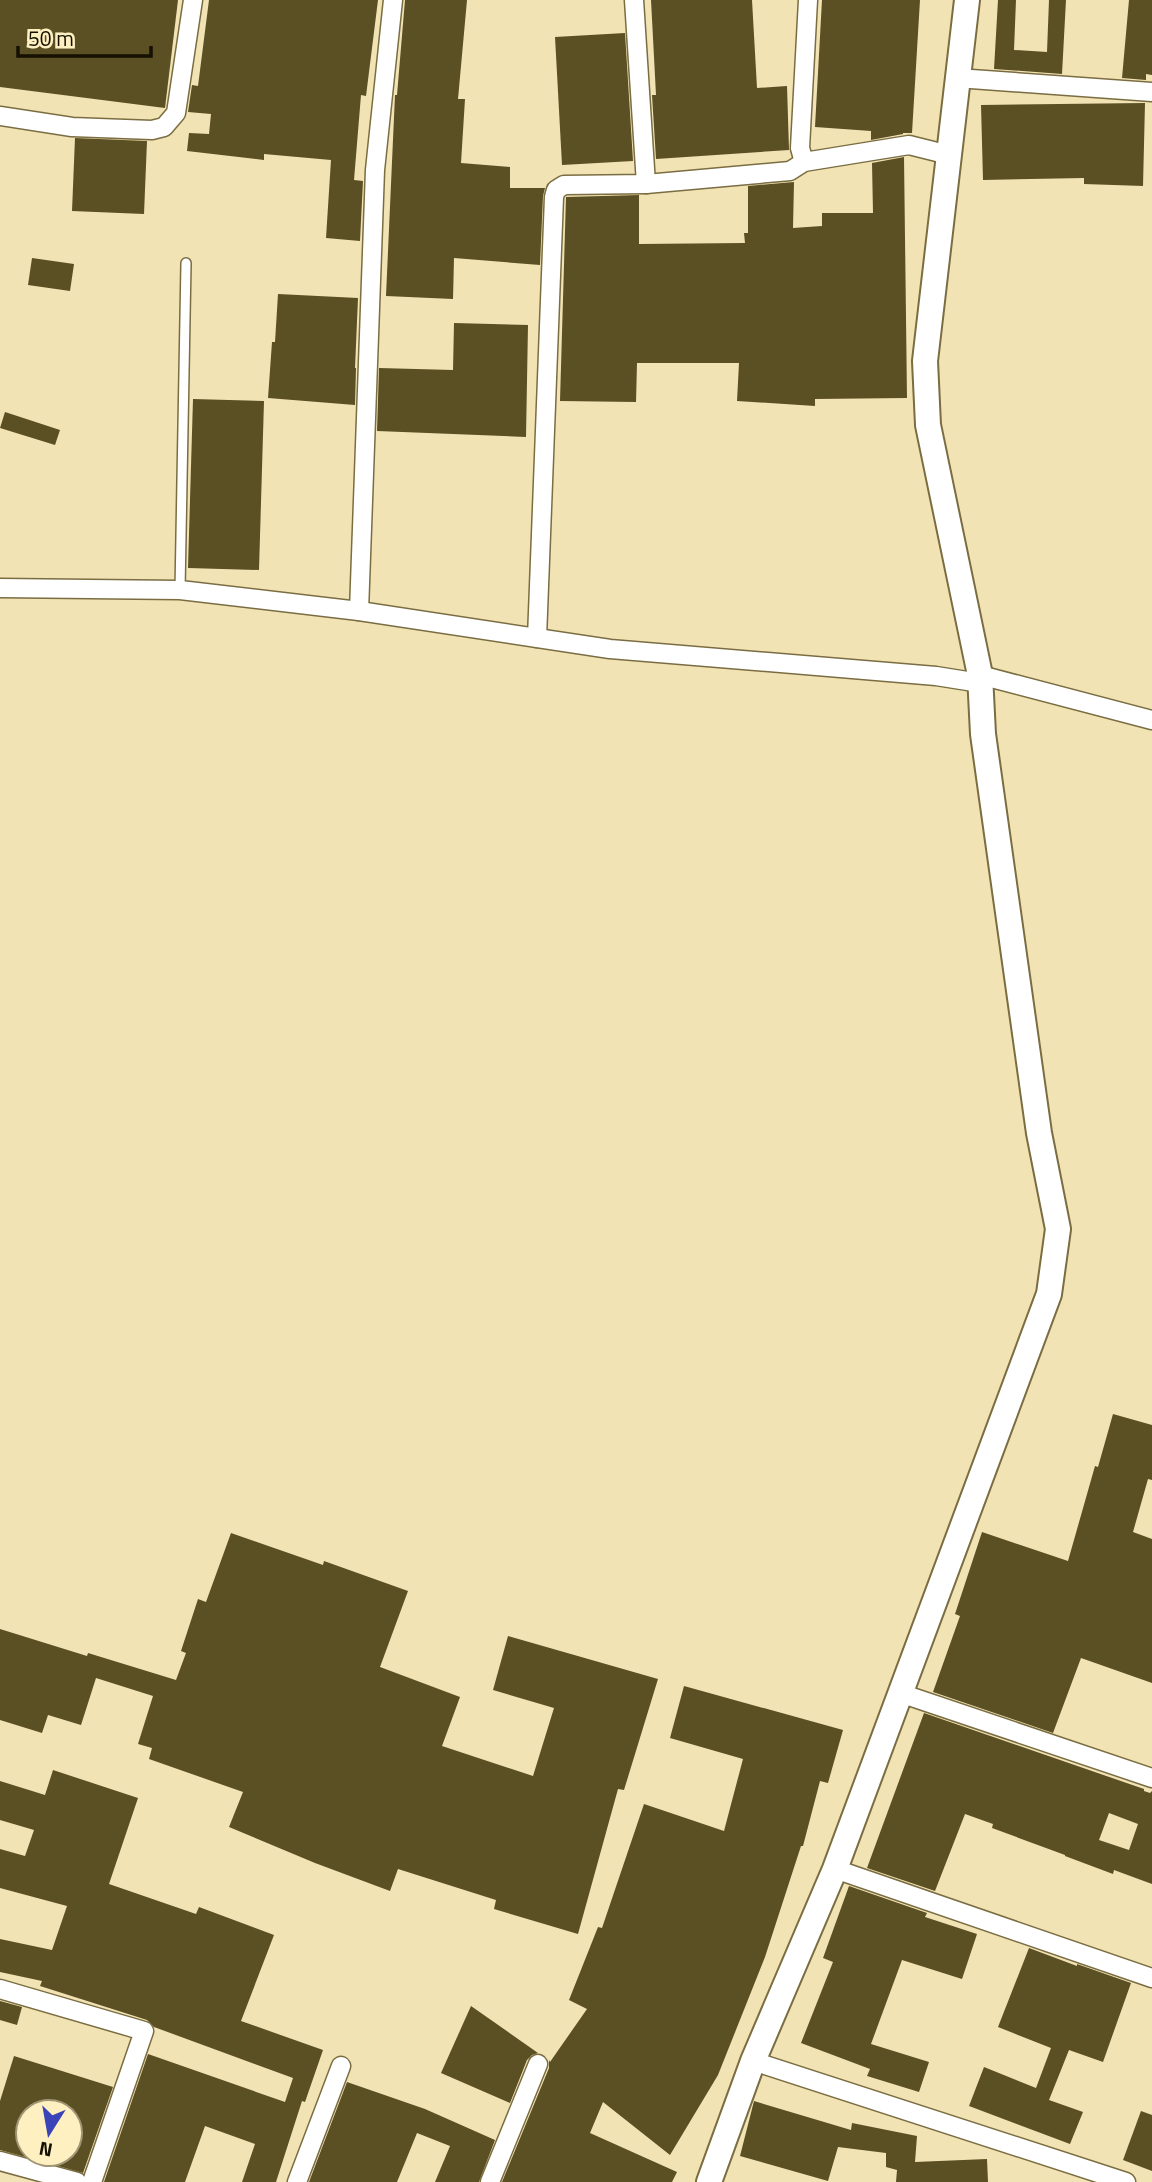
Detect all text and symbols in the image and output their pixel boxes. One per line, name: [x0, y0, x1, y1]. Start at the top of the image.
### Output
scale bar: [18, 14, 150, 58]
text: 50 m: [28, 22, 74, 54]
north arrow: [14, 2098, 84, 2168]
text: N: [36, 2135, 55, 2166]

